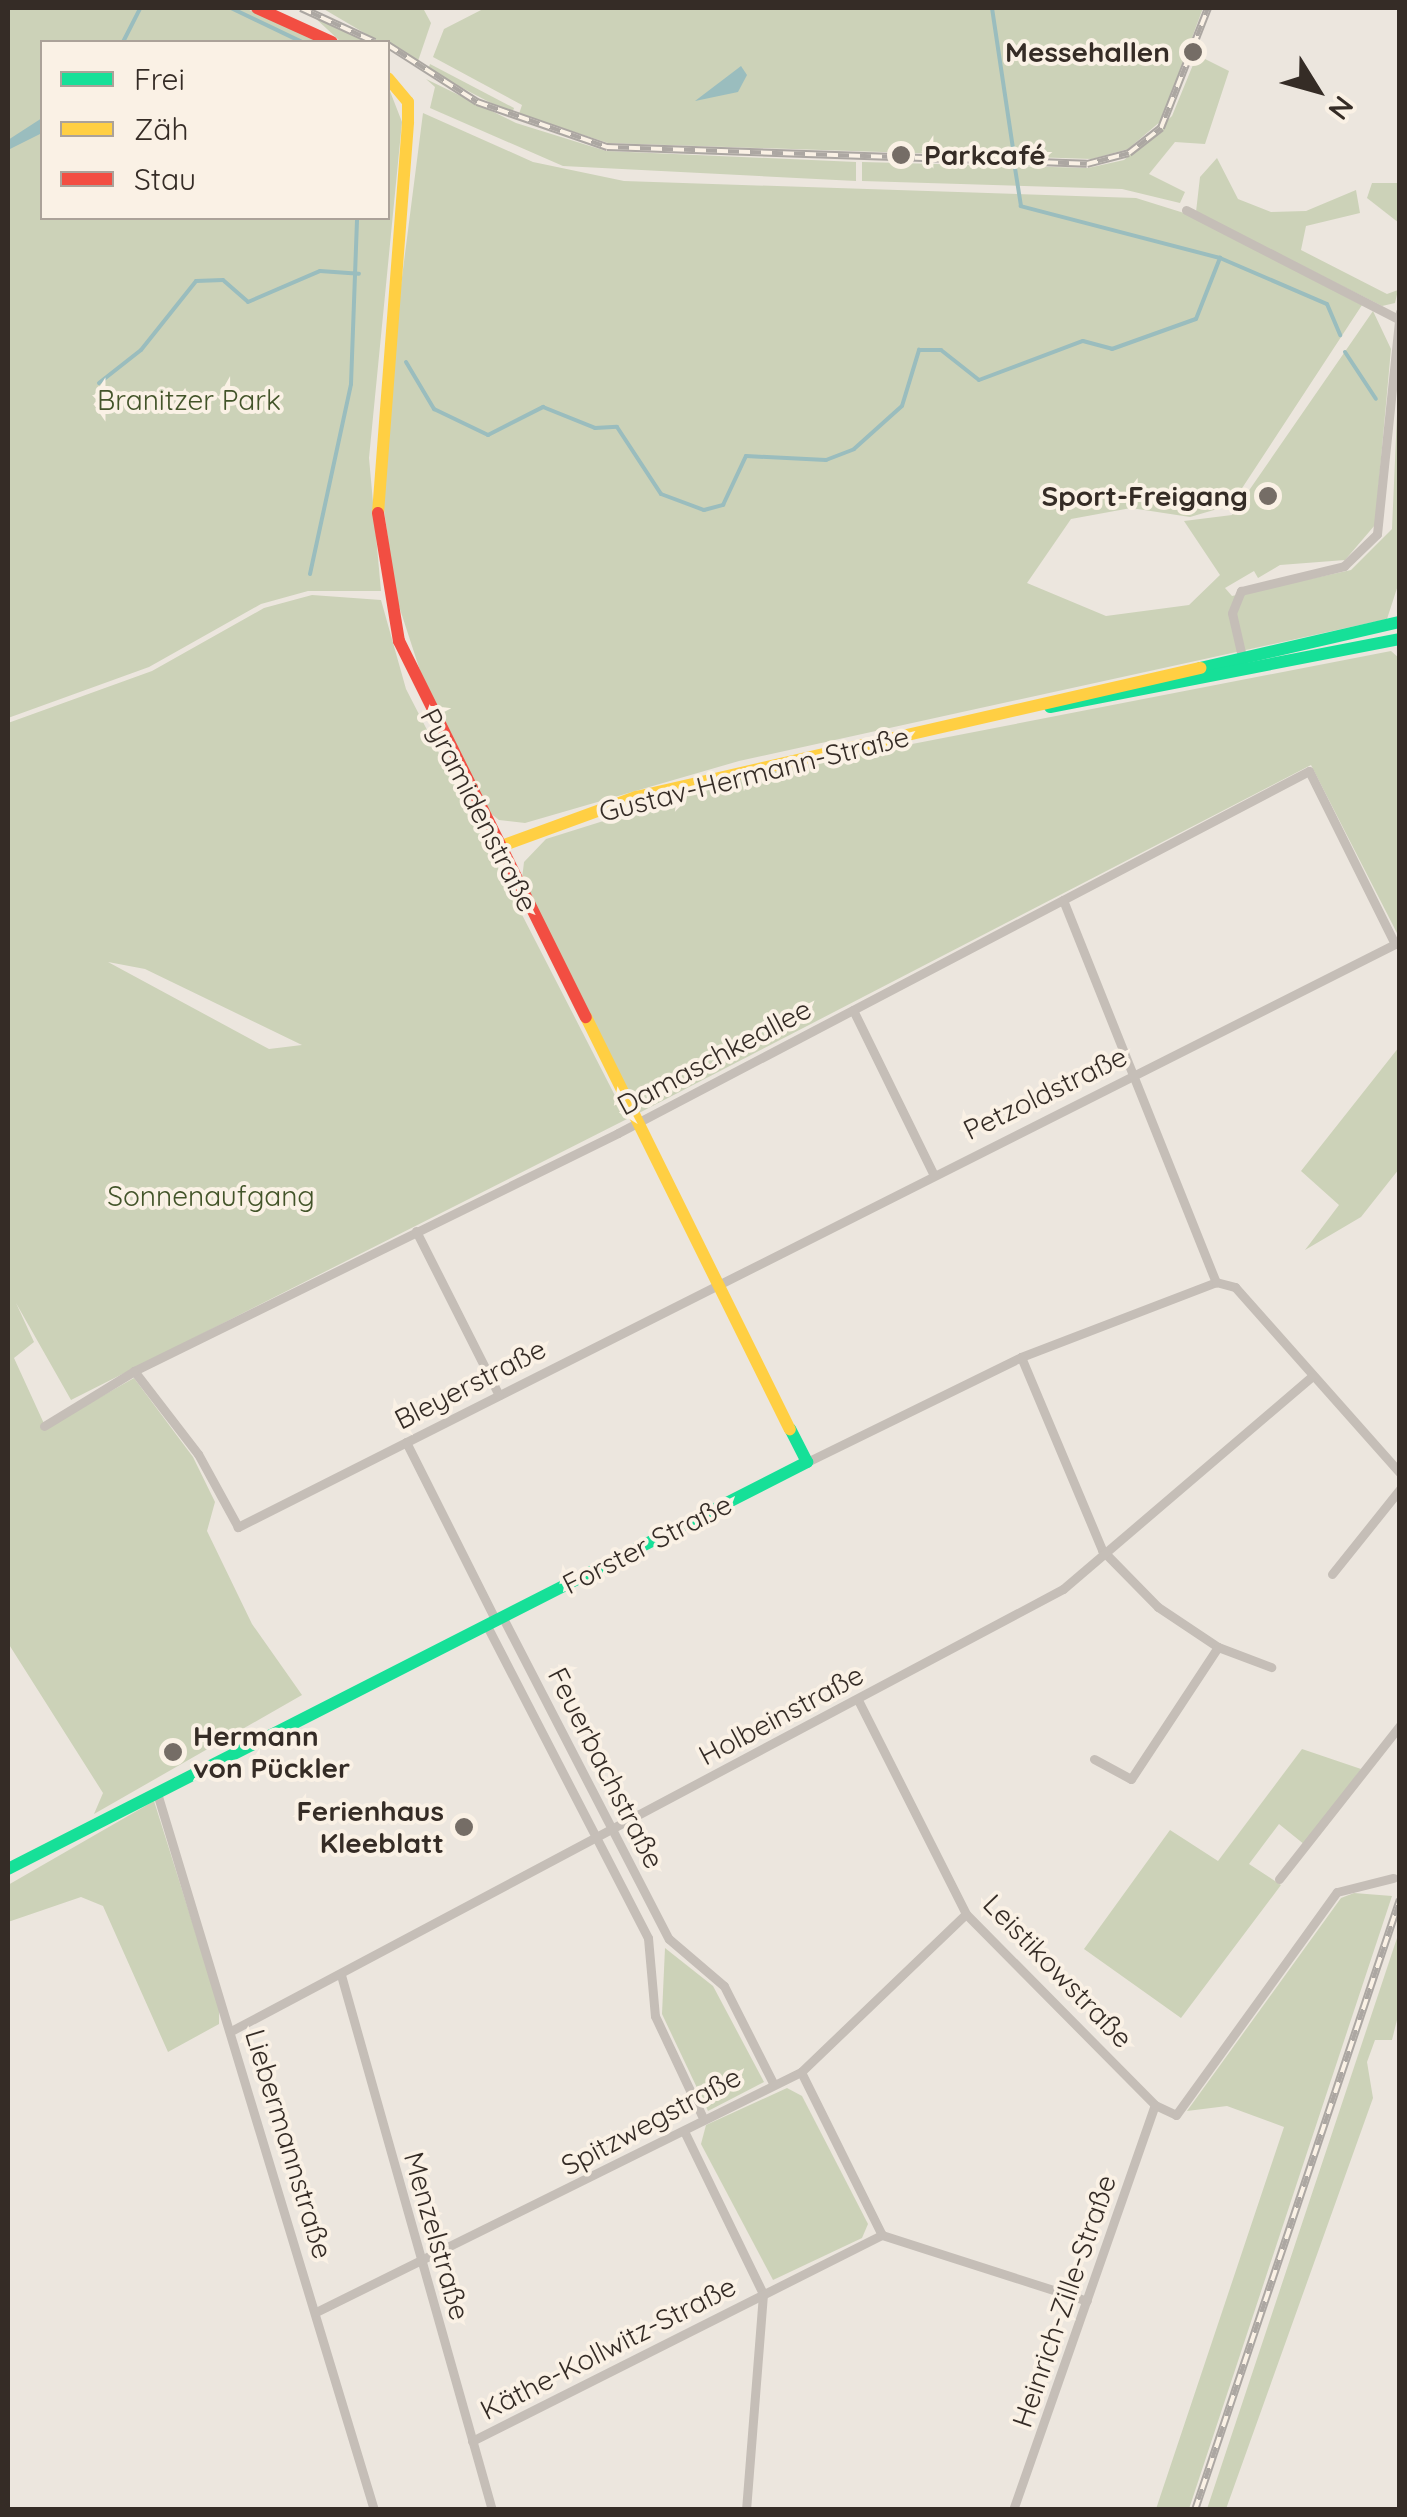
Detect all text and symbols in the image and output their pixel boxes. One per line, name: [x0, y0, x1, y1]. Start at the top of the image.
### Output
place label: Messehallen: [1005, 35, 1170, 69]
marker: Messehallen: [1180, 39, 1206, 65]
legend: [40, 40, 390, 220]
north arrow: [1267, 40, 1367, 140]
text: Frei: [134, 60, 185, 98]
text: N: [1321, 90, 1362, 127]
text: Zäh: [134, 110, 189, 148]
place label: Parkcafé: [924, 138, 1046, 172]
marker: Parkcafé: [888, 142, 914, 168]
text: Stau: [134, 160, 196, 198]
park label: Branitzer Park: [97, 383, 281, 417]
place label: Sport-Freigang: [1042, 479, 1248, 513]
marker: Sport-Freigang: [1257, 485, 1279, 507]
street label: Pyramidenstraße: [413, 703, 545, 917]
street label: Gustav-Hermann-Straße: [595, 719, 913, 829]
street label: Damaschkeallee: [611, 992, 817, 1122]
street label: Petzoldstraße: [958, 1039, 1132, 1147]
park label: Sonnenaufgang: [107, 1179, 315, 1213]
street label: Bleyerstraße: [389, 1332, 551, 1436]
street label: Forster Straße: [557, 1487, 737, 1601]
street label: Holbeinstraße: [693, 1658, 869, 1772]
street label: Feuerbachstraße: [541, 1662, 671, 1874]
place label: Hermann von Pückler: [193, 1719, 350, 1785]
marker: Hermann von Pückler: [162, 1741, 184, 1763]
place label: Ferienhaus Kleeblatt: [297, 1794, 444, 1860]
marker: Ferienhaus Kleeblatt: [453, 1816, 475, 1838]
street label: Leistikowstraße: [976, 1887, 1140, 2055]
street label: Liebermannstraße: [238, 2025, 340, 2263]
street label: Spitzwegstraße: [556, 2060, 746, 2182]
street label: Menzelstraße: [397, 2148, 477, 2324]
street label: Heinrich-Zille-Straße: [1005, 2170, 1123, 2432]
street label: Käthe-Kollwitz-Straße: [475, 2269, 741, 2427]

